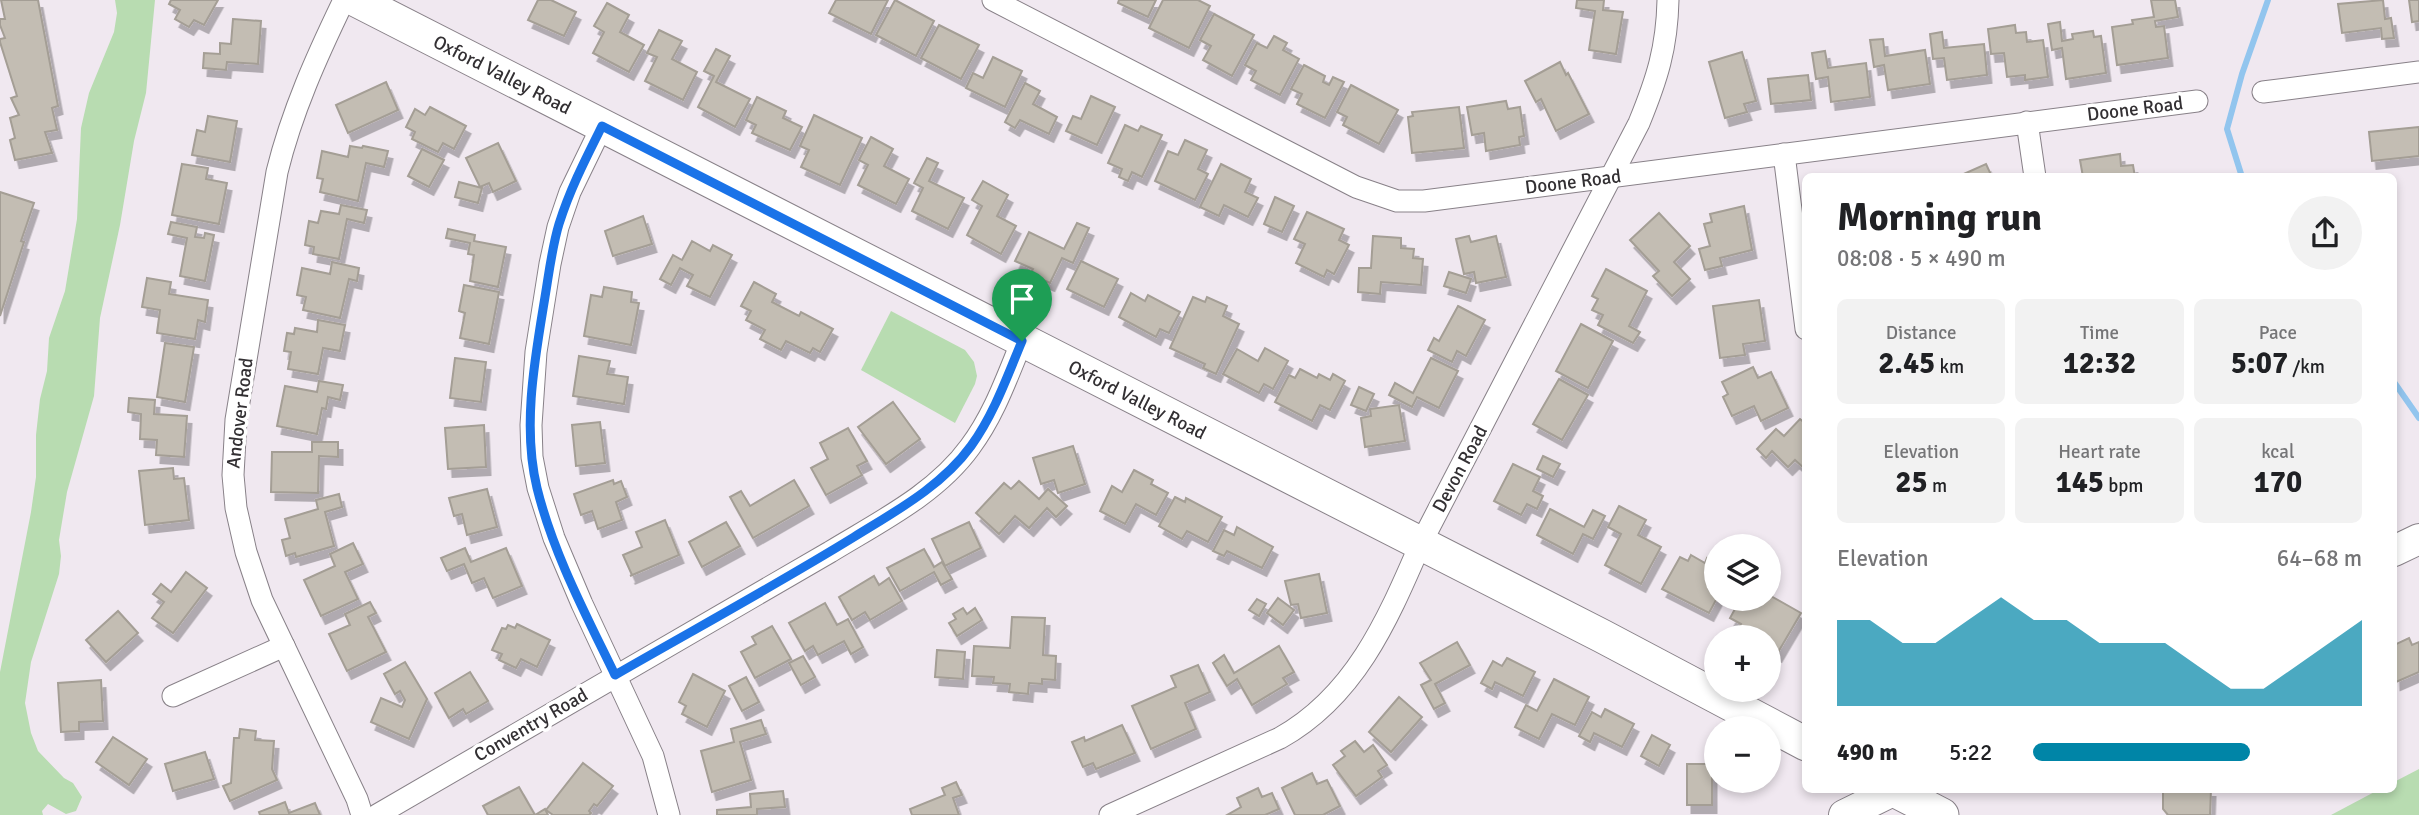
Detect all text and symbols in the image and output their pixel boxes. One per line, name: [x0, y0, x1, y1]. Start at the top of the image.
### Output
street label: Oxford Valley Road: [429, 30, 575, 120]
street label: Doone Road: [2085, 91, 2185, 127]
street label: Doone Road: [1523, 164, 1623, 200]
text: Morning run: [1837, 194, 2042, 241]
button: share: [2288, 196, 2362, 270]
text: 08:08 · 5 × 490 m: [1837, 244, 2006, 273]
pin: [992, 269, 1052, 341]
icon: arrive: [1003, 280, 1041, 318]
text: Distance: [1886, 321, 1957, 345]
text: Time: [2080, 321, 2119, 345]
text: Pace: [2259, 321, 2297, 345]
text: 2.45: [1878, 345, 1935, 382]
text: 12:32: [2063, 345, 2136, 382]
text: 5:07: [2231, 345, 2288, 382]
street label: Oxford Valley Road: [1064, 355, 1210, 445]
text: km: [1935, 355, 1964, 379]
text: /km: [2288, 355, 2325, 379]
street label: Andover Road: [221, 356, 259, 470]
street label: Devon Road: [1427, 421, 1493, 517]
text: Elevation: [1883, 440, 1959, 464]
text: Heart rate: [2058, 440, 2141, 464]
text: kcal: [2261, 440, 2294, 464]
text: 25: [1895, 464, 1928, 501]
text: 145: [2055, 464, 2104, 501]
text: 170: [2254, 464, 2302, 501]
text: m: [1928, 474, 1947, 498]
text: bpm: [2104, 474, 2144, 498]
map controls: [1704, 534, 1781, 793]
button: layers: [1704, 534, 1781, 611]
text: Elevation: [1837, 544, 1929, 573]
text: 64–68 m: [2277, 544, 2362, 573]
button: +: [1704, 625, 1781, 702]
street label: Conventry Road: [470, 683, 592, 767]
button: −: [1704, 716, 1781, 793]
text: 490 m: [1837, 738, 1898, 767]
text: 5:22: [1949, 738, 1992, 767]

